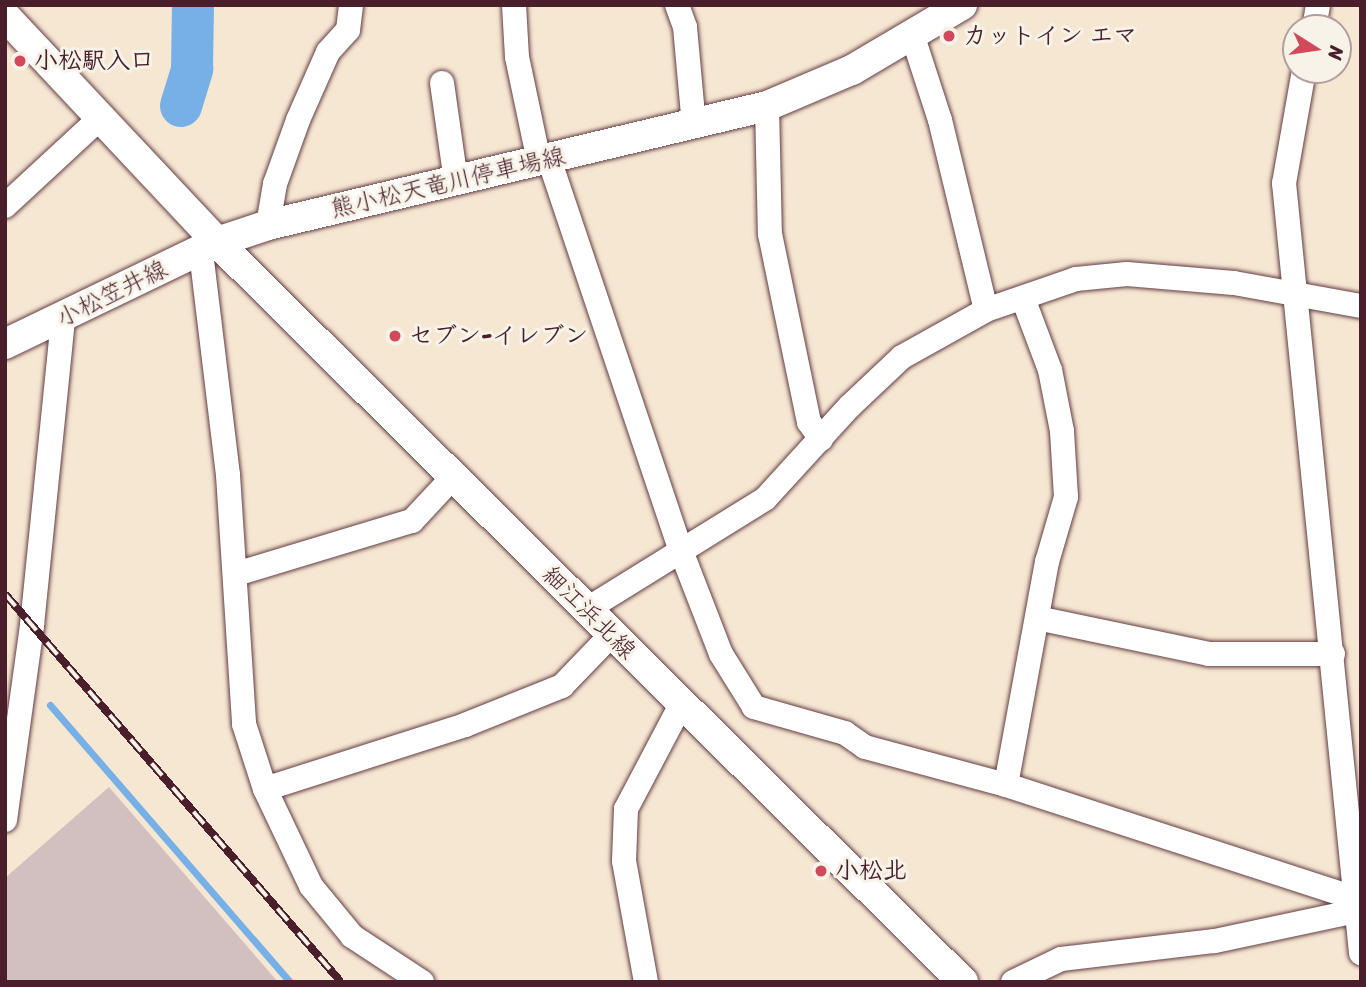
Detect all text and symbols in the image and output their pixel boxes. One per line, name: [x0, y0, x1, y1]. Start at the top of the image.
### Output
north arrow: [1282, 14, 1352, 84]
place label: カットイン エマ: [963, 22, 1137, 50]
marker: カットイン エマ: [941, 28, 957, 44]
text: N: [1319, 43, 1354, 63]
place label: 小松駅入口: [34, 47, 154, 75]
marker: 小松駅入口: [12, 53, 28, 69]
street label: 熊小松天竜川停車場線: [328, 142, 568, 224]
street label: 小松笠井線: [52, 255, 172, 333]
place label: セブン-イレブン: [409, 322, 588, 350]
marker: セブン-イレブン: [387, 328, 403, 344]
street label: 細江浜北線: [536, 560, 642, 666]
place label: 小松北: [835, 857, 907, 885]
marker: 小松北: [813, 863, 829, 879]

